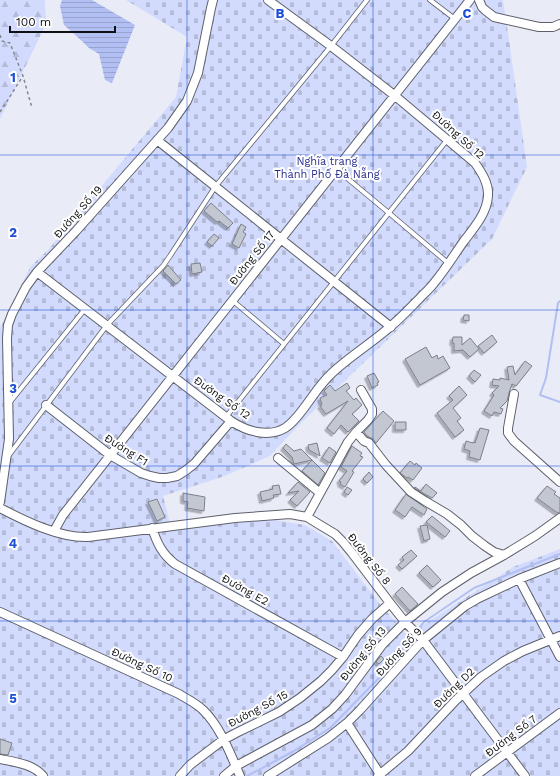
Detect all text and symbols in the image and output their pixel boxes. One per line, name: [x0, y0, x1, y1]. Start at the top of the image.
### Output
text: B: [276, 6, 285, 21]
text: C: [463, 6, 472, 21]
scale bar: [10, 8, 115, 34]
text: 100 m: [16, 15, 51, 29]
text: 1: [10, 70, 16, 85]
street label: Đường Số 12: [429, 108, 487, 162]
park label: Nghĩa trang Thành Phố Đà Nẵng: [274, 155, 380, 181]
street label: Đường Số 19: [51, 183, 105, 241]
text: 2: [9, 225, 17, 240]
street label: Đường Số 17: [227, 228, 277, 288]
street label: Đường Số 12: [191, 374, 253, 422]
text: 3: [9, 381, 17, 396]
street label: Đường F1: [102, 432, 150, 468]
street label: Đường Số 8: [345, 531, 393, 588]
text: 4: [9, 536, 18, 551]
street label: Đường E2: [219, 572, 271, 608]
street label: Đường Số 13: [337, 624, 389, 684]
street label: Đường Số 9: [373, 625, 425, 679]
street label: Đường Số 10: [109, 645, 175, 685]
street label: Đường D2: [431, 665, 477, 711]
street label: Đường Số 15: [226, 688, 290, 730]
text: 5: [9, 691, 17, 706]
street label: Đường Số 7: [483, 712, 539, 760]

